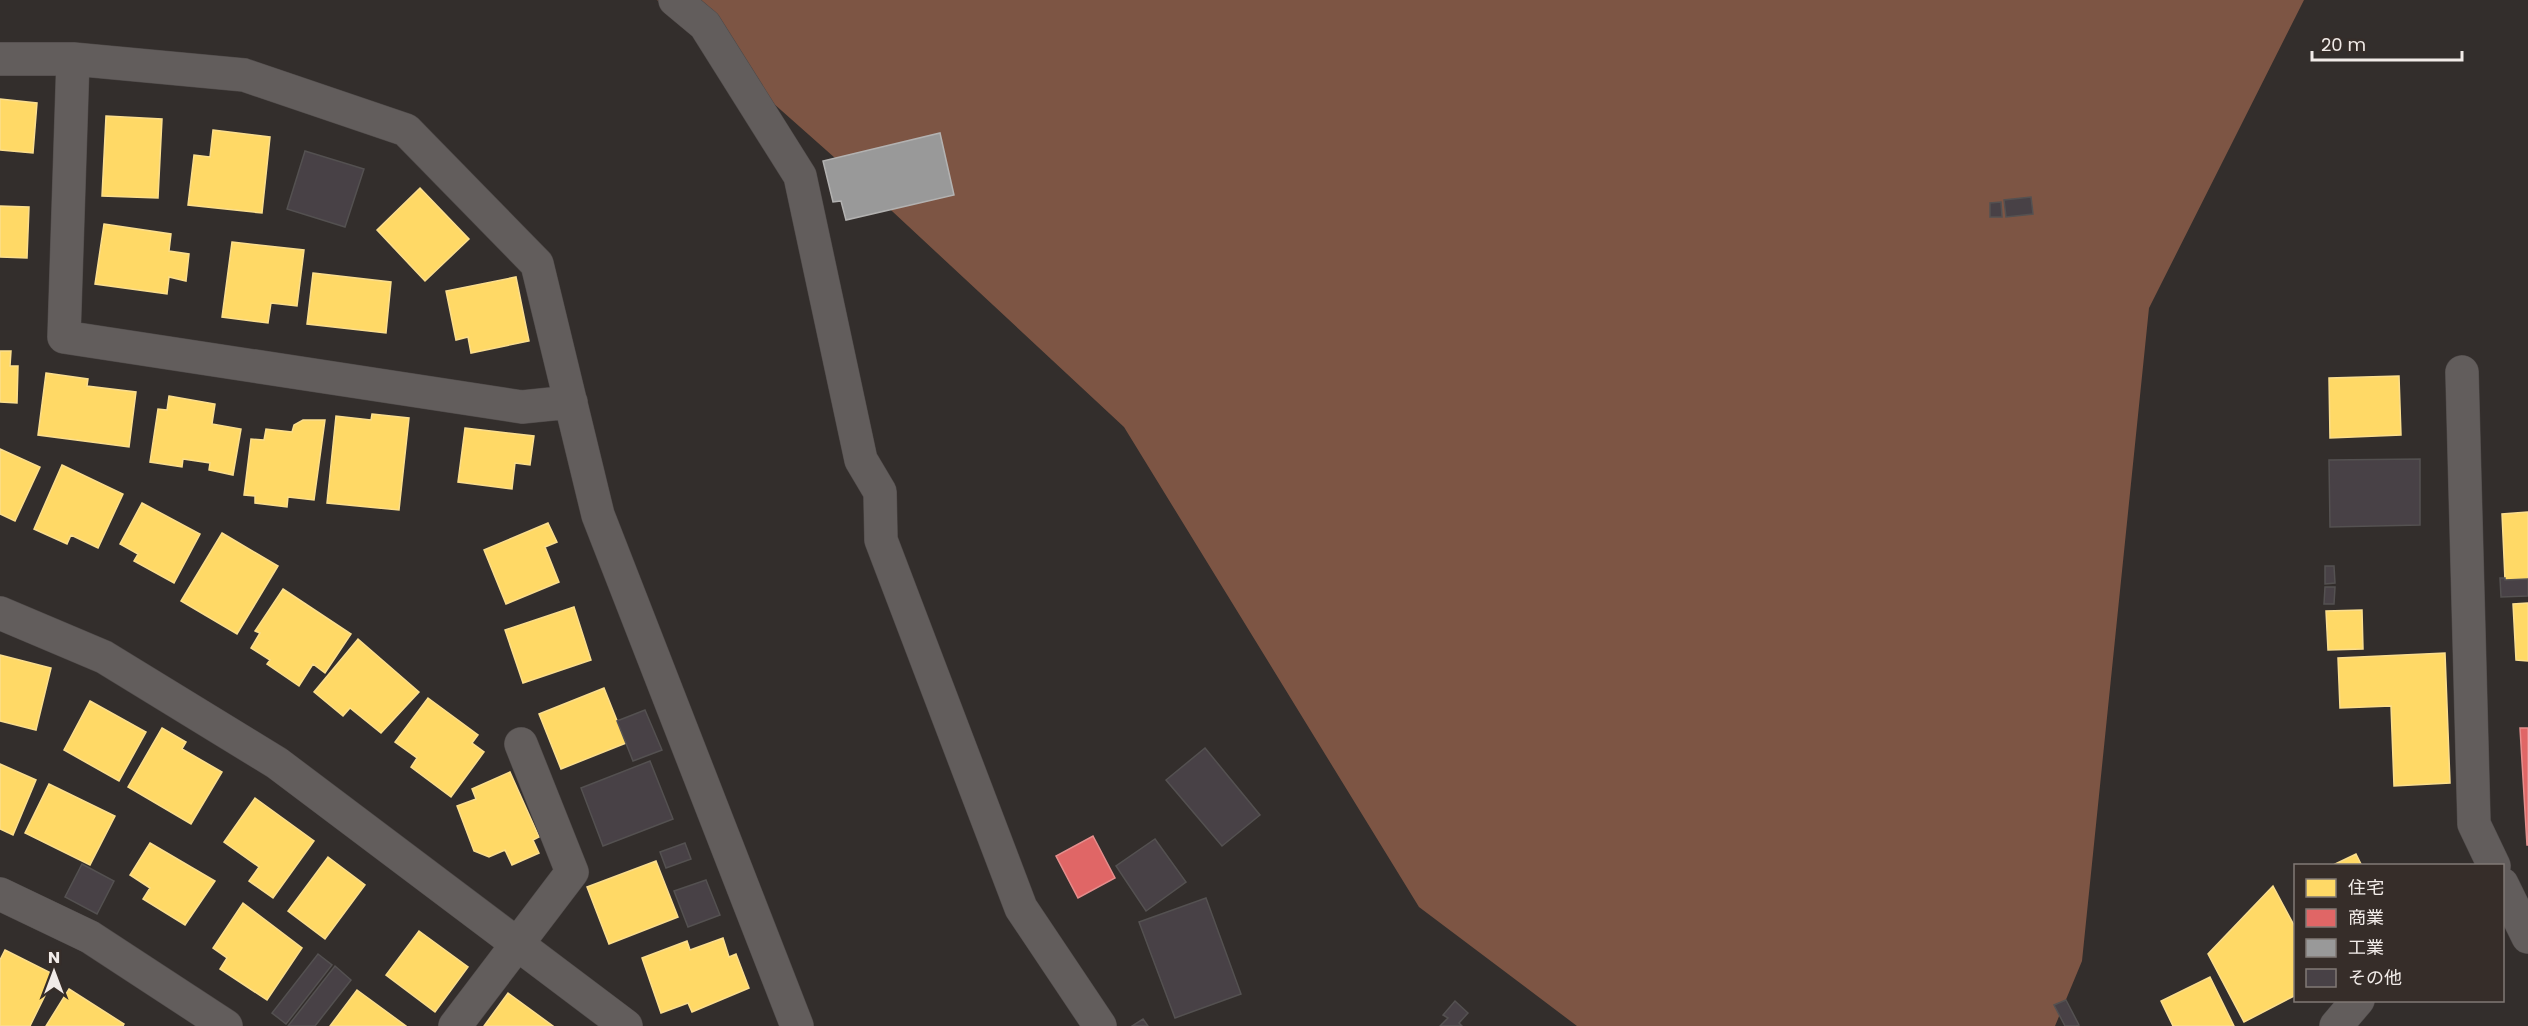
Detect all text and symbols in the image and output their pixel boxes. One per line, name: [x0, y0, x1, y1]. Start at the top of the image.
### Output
scale bar: [2312, 24, 2462, 62]
text: 20 m: [2321, 32, 2366, 57]
legend: [2294, 864, 2504, 1002]
text: 住宅: [2348, 875, 2384, 900]
text: 商業: [2348, 905, 2384, 930]
text: 工業: [2348, 935, 2384, 960]
north arrow: [24, 942, 84, 1002]
text: N: [48, 946, 60, 969]
text: その他: [2348, 965, 2402, 990]

